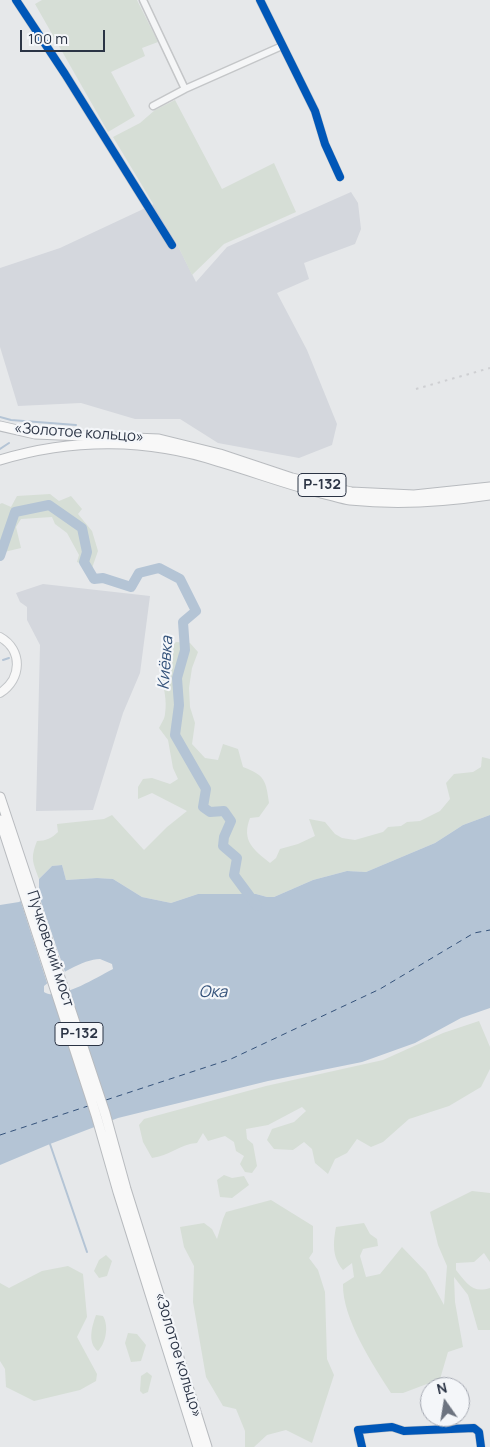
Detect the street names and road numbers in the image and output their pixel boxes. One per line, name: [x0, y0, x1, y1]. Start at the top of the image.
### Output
street label: «Золотое кольцо»: [14, 419, 144, 447]
road number: Р-132: [298, 474, 346, 496]
street label: Пучковский мост: [23, 888, 77, 1010]
road number: Р-132: [55, 1022, 103, 1046]
street label: «Золотое кольцо»: [150, 1290, 206, 1420]

